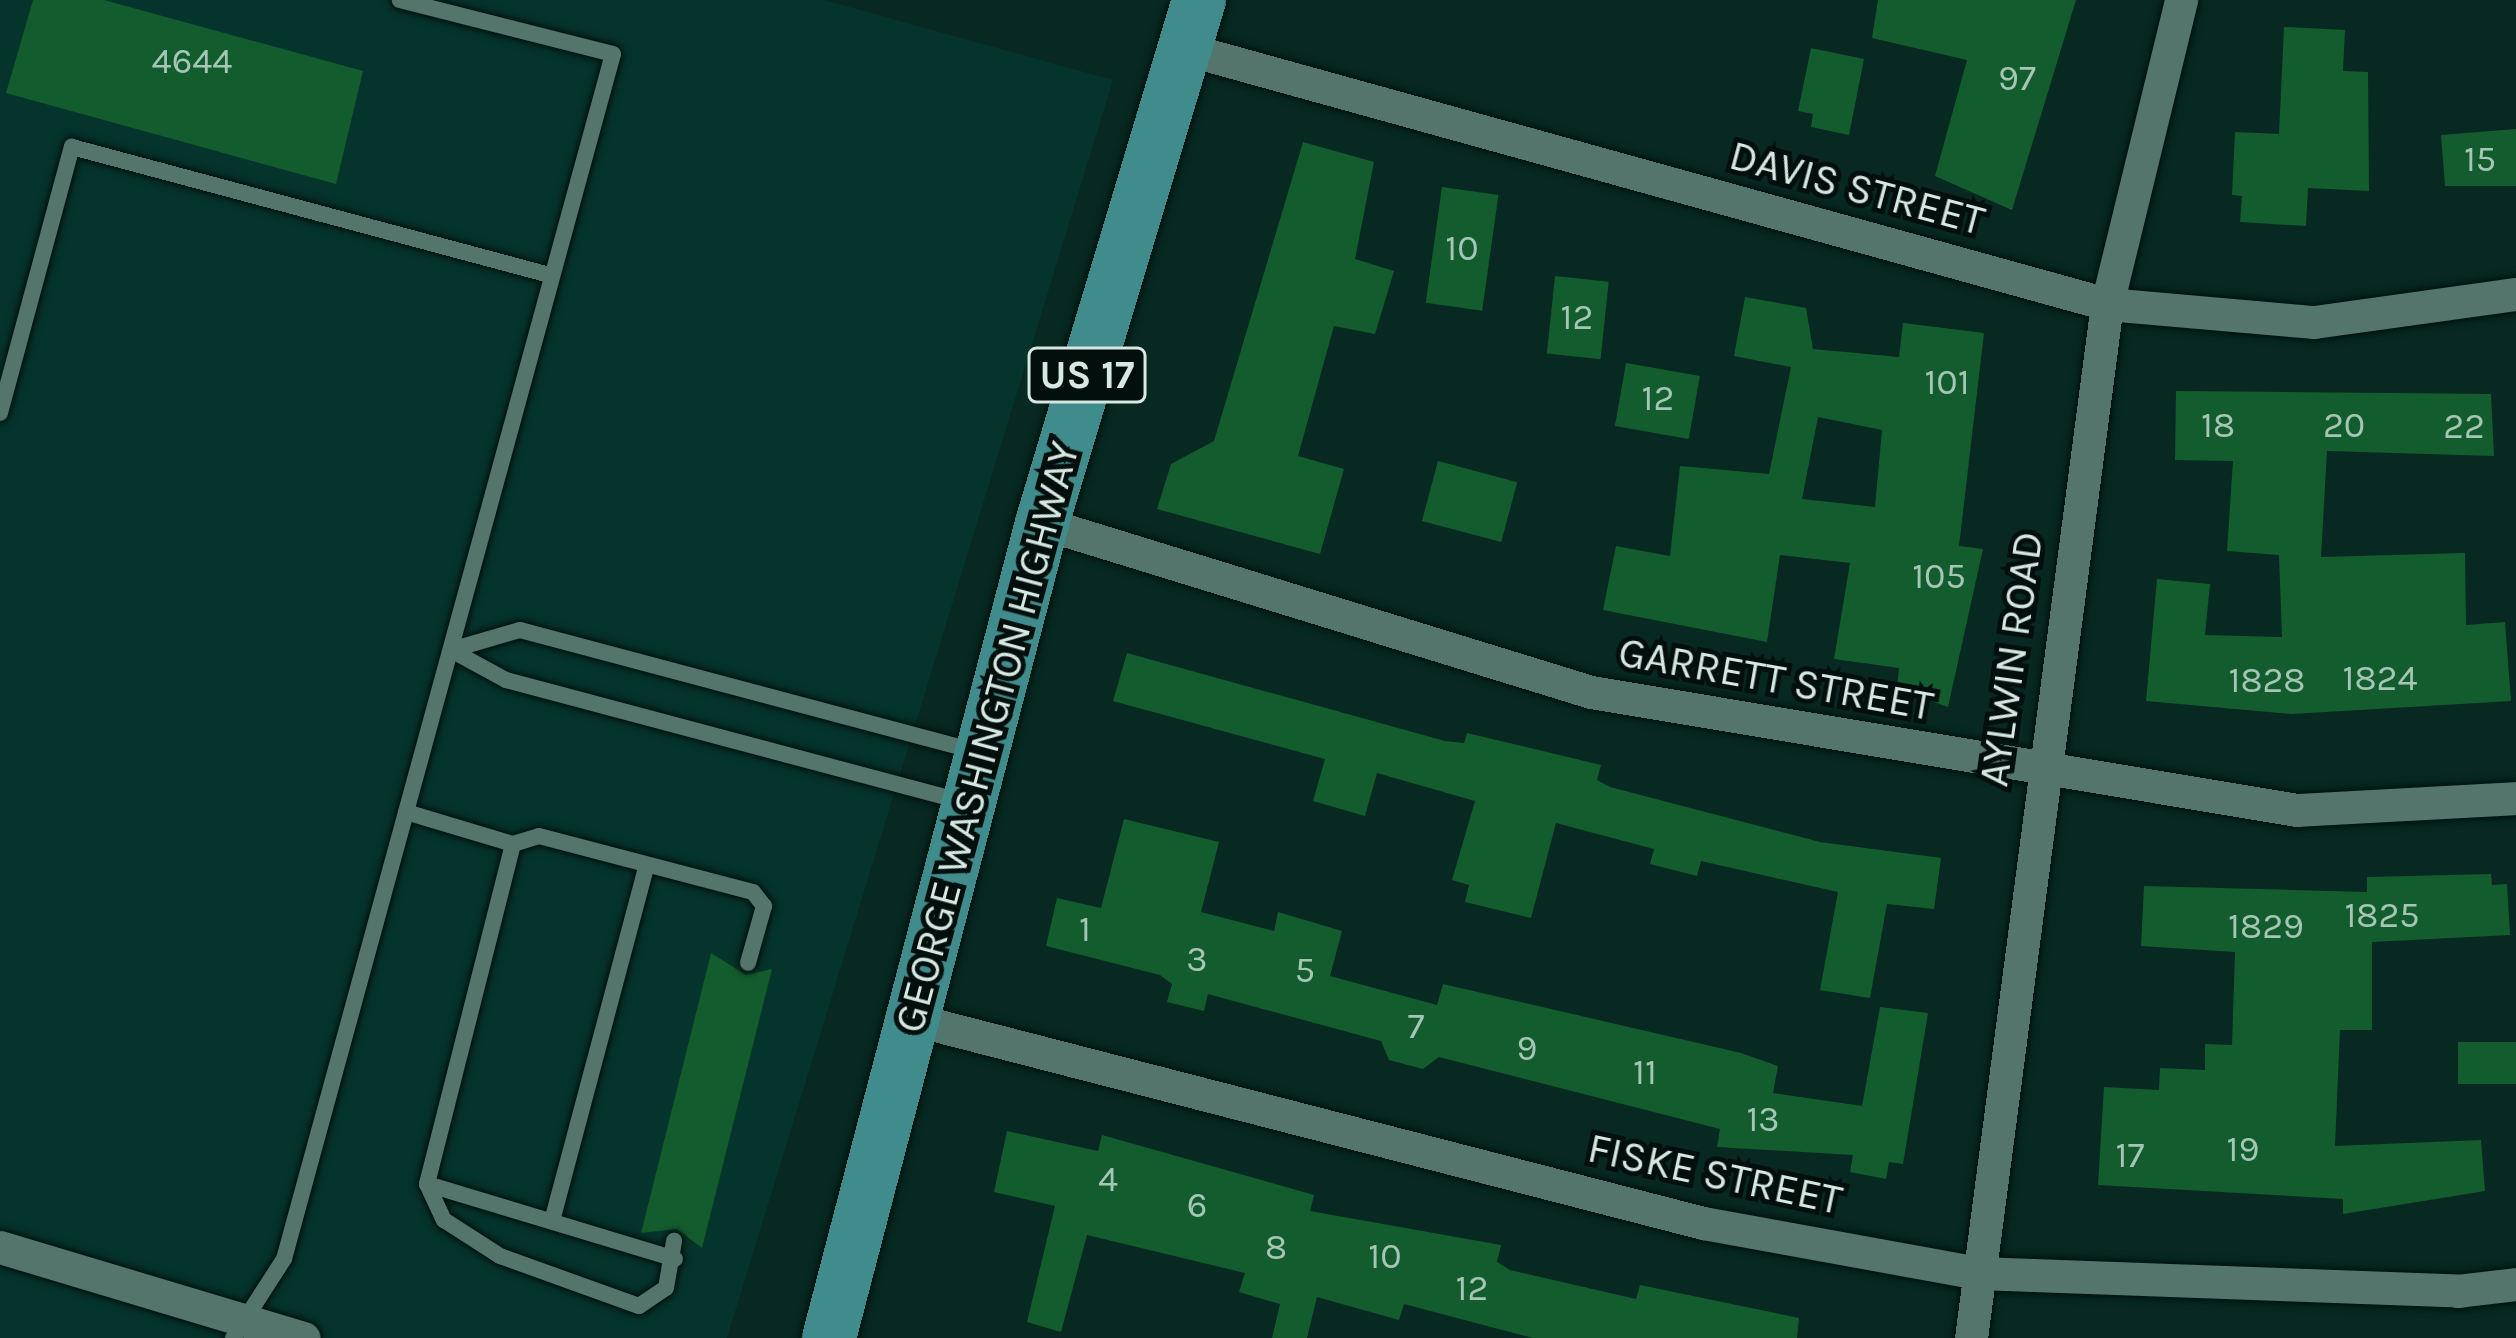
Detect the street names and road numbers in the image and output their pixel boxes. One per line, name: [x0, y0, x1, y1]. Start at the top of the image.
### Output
street label: DAVIS STREET: [1724, 130, 1990, 246]
road number: US 17: [1027, 342, 1147, 408]
street label: GEORGE WASHINGTON HIGHWAY: [884, 436, 1090, 1038]
street label: AYLWIN ROAD: [1968, 528, 2054, 790]
street label: GARRETT STREET: [1615, 627, 1937, 731]
street label: FISKE STREET: [1583, 1122, 1847, 1226]

